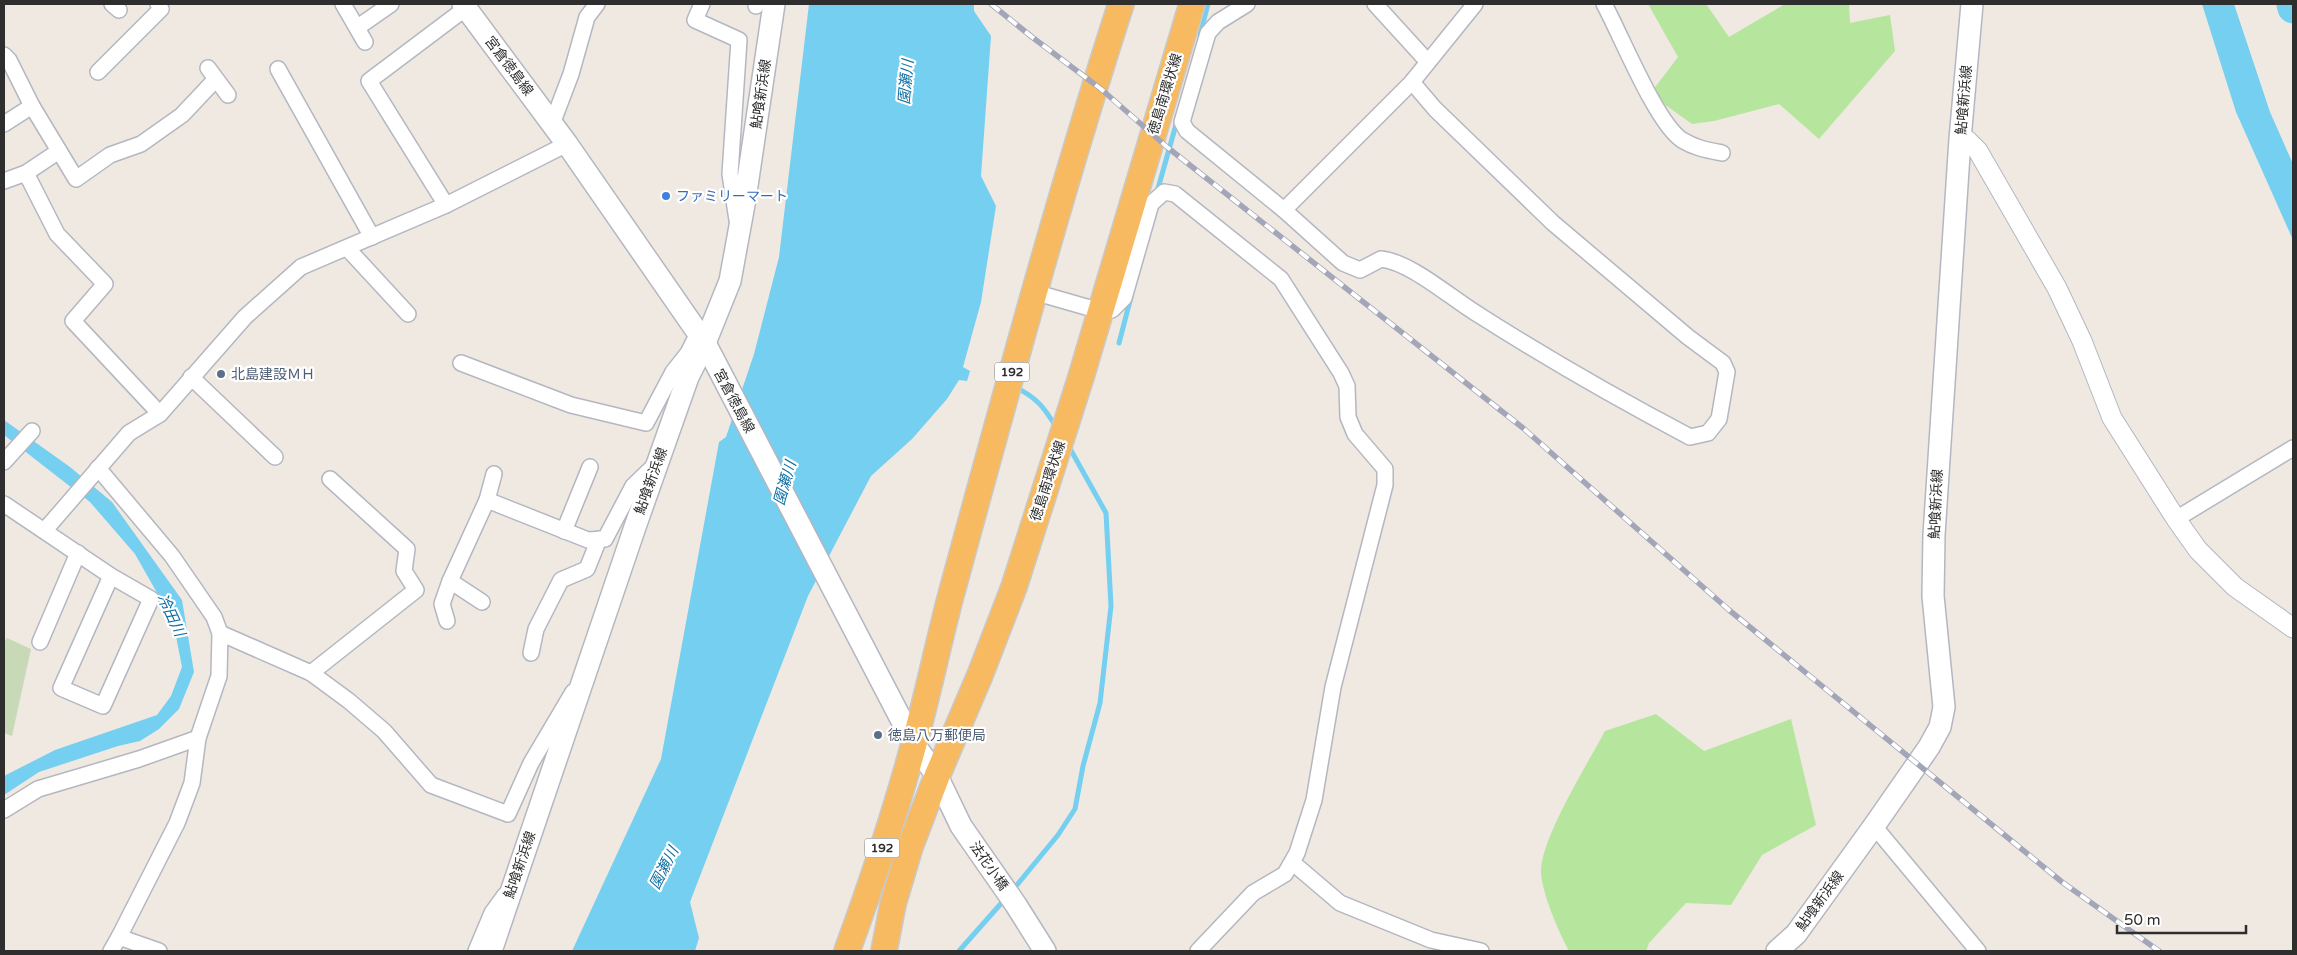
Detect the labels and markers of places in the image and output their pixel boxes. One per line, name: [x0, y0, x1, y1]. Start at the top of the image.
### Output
place label: ファミリーマート: [676, 188, 788, 205]
marker: ファミリーマート: [660, 190, 672, 202]
place label: 北島建設ＭＨ: [231, 366, 315, 383]
marker: 北島建設ＭＨ: [215, 368, 227, 380]
place label: 徳島八万郵便局: [888, 727, 986, 744]
marker: 徳島八万郵便局: [872, 729, 884, 741]

